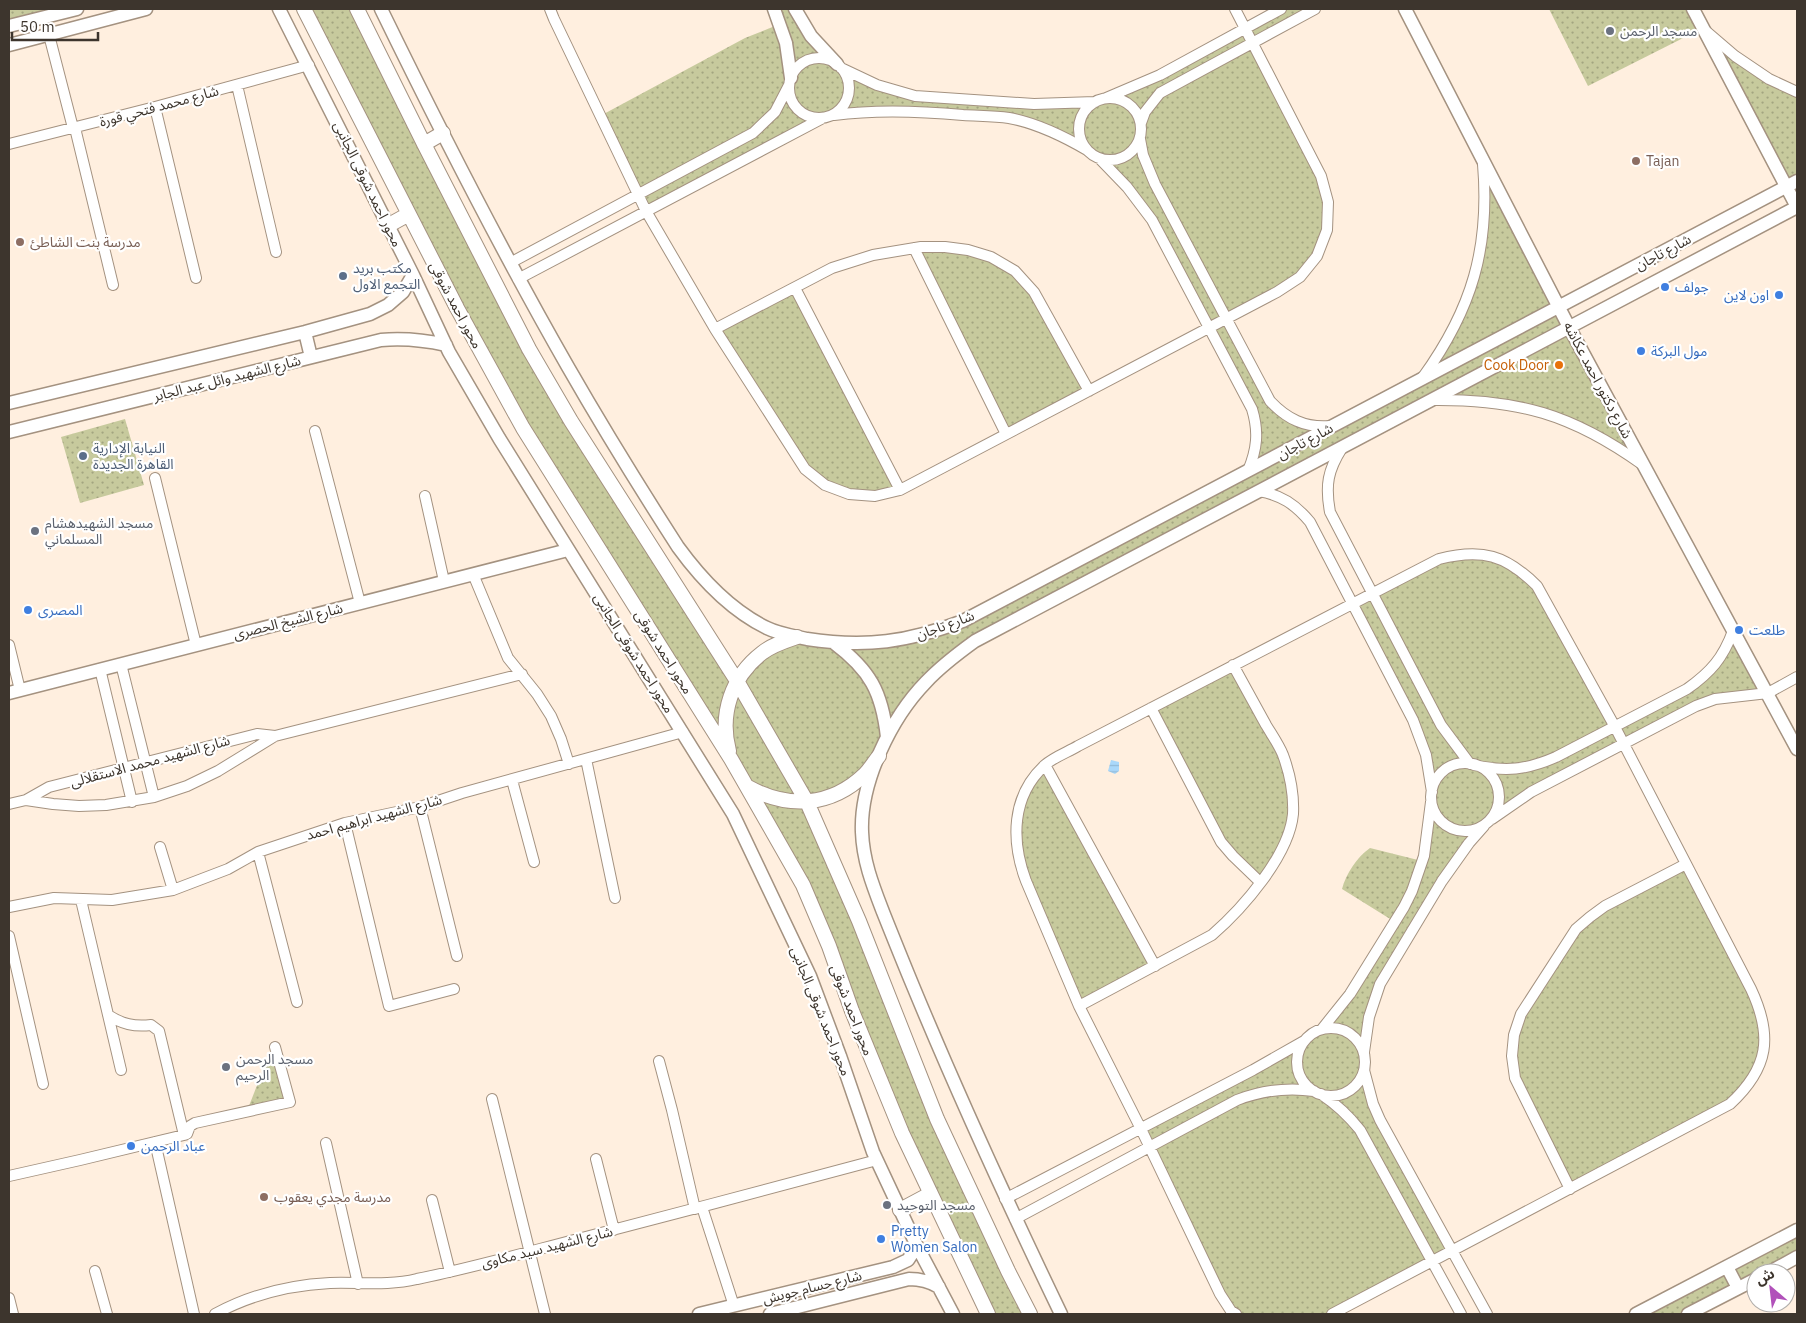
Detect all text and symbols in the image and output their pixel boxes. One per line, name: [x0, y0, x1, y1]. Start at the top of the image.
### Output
scale bar: [12, 10, 99, 42]
text: 50 m: [20, 17, 55, 36]
place label: مسجد الرحمن: [1620, 22, 1697, 40]
marker: مسجد الرحمن: [1604, 25, 1616, 37]
street label: شارع محمد فتحي قورة: [97, 81, 221, 133]
street label: محور احمد شوقى الجانبى: [330, 118, 406, 250]
place label: Tajan: [1646, 152, 1679, 170]
marker: Tajan: [1630, 155, 1642, 167]
street label: شارع تاجان: [1632, 230, 1695, 276]
place label: مدرسة بنت الشاطئ: [30, 233, 141, 251]
marker: مدرسة بنت الشاطئ: [14, 236, 26, 248]
street label: محور احمد شوقى: [426, 258, 486, 352]
place label: مكتب بريد التجمع الاول: [353, 259, 420, 295]
marker: مكتب بريد التجمع الاول: [337, 270, 349, 282]
place label: جولف: [1675, 278, 1709, 296]
marker: جولف: [1659, 281, 1671, 293]
place label: اون لاين: [1724, 286, 1769, 304]
marker: اون لاين: [1773, 289, 1785, 301]
street label: شارع دكتور احمد عكاشه: [1558, 318, 1636, 442]
place label: مول البركة: [1651, 342, 1707, 360]
marker: مول البركة: [1635, 345, 1647, 357]
street label: شارع الشهيد وائل عبد الجابر: [150, 351, 303, 407]
place label: Cook Door: [1484, 356, 1549, 374]
marker: Cook Door: [1553, 359, 1565, 371]
street label: شارع تاجان: [1274, 419, 1337, 465]
place label: النيابة الإدارية القاهرة الجديدة: [93, 439, 174, 473]
marker: النيابة الإدارية القاهرة الجديدة: [77, 450, 89, 462]
place label: مسجد الشهيدهشام المسلماني: [45, 514, 153, 550]
marker: مسجد الشهيدهشام المسلماني: [29, 525, 41, 537]
street label: محور احمد شوقى الجانبى: [590, 590, 678, 716]
street label: شارع الشيخ الحصرى: [231, 599, 345, 645]
place label: المصرى: [38, 601, 83, 619]
marker: المصرى: [22, 604, 34, 616]
street label: شارع تاجان: [913, 606, 977, 646]
street label: محور احمد شوقى: [631, 607, 697, 697]
place label: طلعت: [1749, 621, 1785, 639]
marker: طلعت: [1733, 624, 1745, 636]
street label: شارع الشهيد محمد الاستقلالى: [68, 731, 232, 793]
street label: شارع الشهيد ابراهيم احمد: [304, 790, 444, 846]
street label: محور احمد شوقى الجانبى: [787, 944, 855, 1078]
street label: محور احمد شوقى: [826, 962, 878, 1058]
place label: مسجد الرحمن الرحيم: [236, 1050, 313, 1086]
marker: مسجد الرحمن الرحيم: [220, 1061, 232, 1073]
place label: عباد الرحمن: [141, 1137, 205, 1155]
marker: عباد الرحمن: [125, 1140, 137, 1152]
place label: مدرسة مجدي يعقوب: [274, 1188, 391, 1208]
marker: مدرسة مجدي يعقوب: [258, 1191, 270, 1203]
place label: مسجد التوحيد: [897, 1196, 976, 1214]
marker: مسجد التوحيد: [881, 1199, 893, 1211]
street label: شارع الشهيد سيد مكاوى: [479, 1222, 615, 1274]
place label: Pretty Women Salon: [891, 1222, 977, 1256]
marker: Pretty Women Salon: [875, 1233, 887, 1245]
north arrow: [1746, 1263, 1796, 1313]
text: ش: [1752, 1264, 1778, 1289]
street label: شارع حسام جويش: [760, 1266, 864, 1310]

